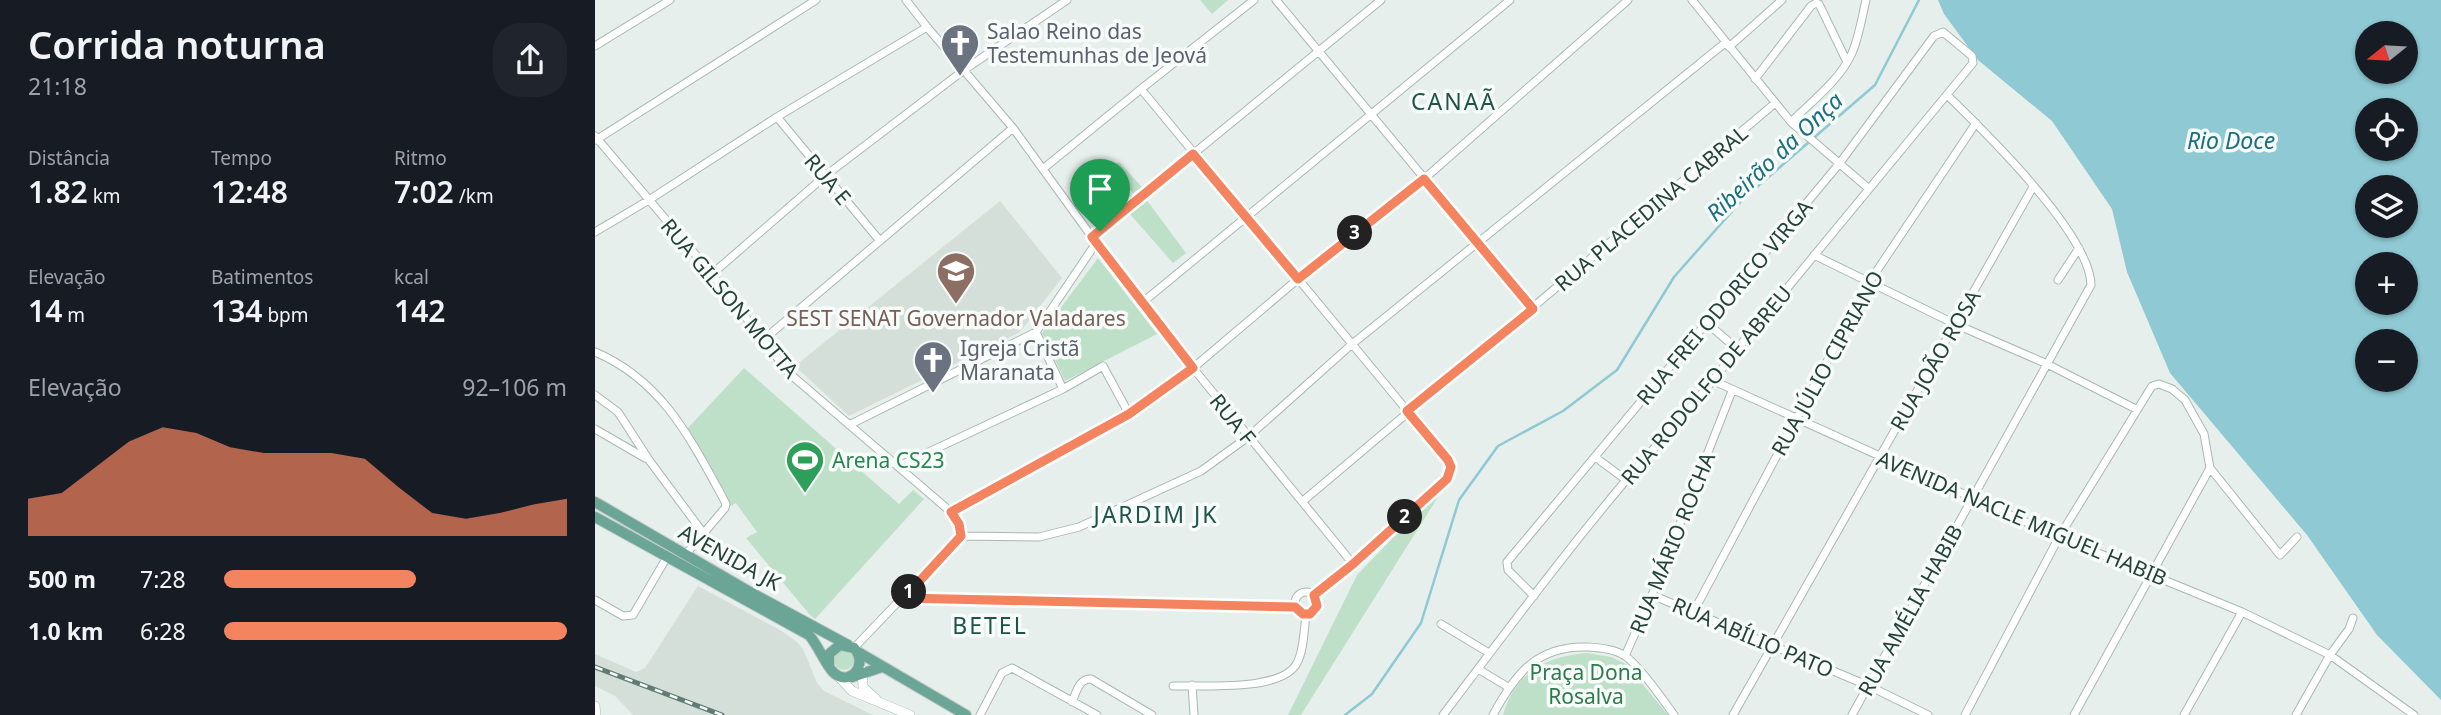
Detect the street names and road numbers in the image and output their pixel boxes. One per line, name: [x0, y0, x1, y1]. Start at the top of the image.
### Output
street label: RUA PLACEDINA CABRAL: [1549, 119, 1753, 297]
street label: RUA E: [798, 147, 858, 211]
street label: RUA FREI ODORICO VIRGA: [1630, 193, 1819, 411]
street label: RUA GILSON MOTTA: [655, 212, 805, 384]
street label: RUA JÚLIO CIPRIANO: [1765, 266, 1889, 460]
street label: RUA RODOLFO DE ABREU: [1614, 280, 1798, 490]
street label: RUA JOÃO ROSA: [1883, 284, 1987, 435]
street label: RUA F: [1204, 388, 1262, 450]
street label: AVENIDA NACLE MIGUEL HABIB: [1873, 444, 2171, 592]
street label: RUA MÁRIO ROCHA: [1623, 448, 1721, 638]
street label: AVENIDA JK: [674, 517, 786, 597]
street label: RUA AMÉLIA HABIB: [1851, 519, 1969, 701]
street label: RUA ABÍLIO PATO: [1668, 590, 1838, 684]

